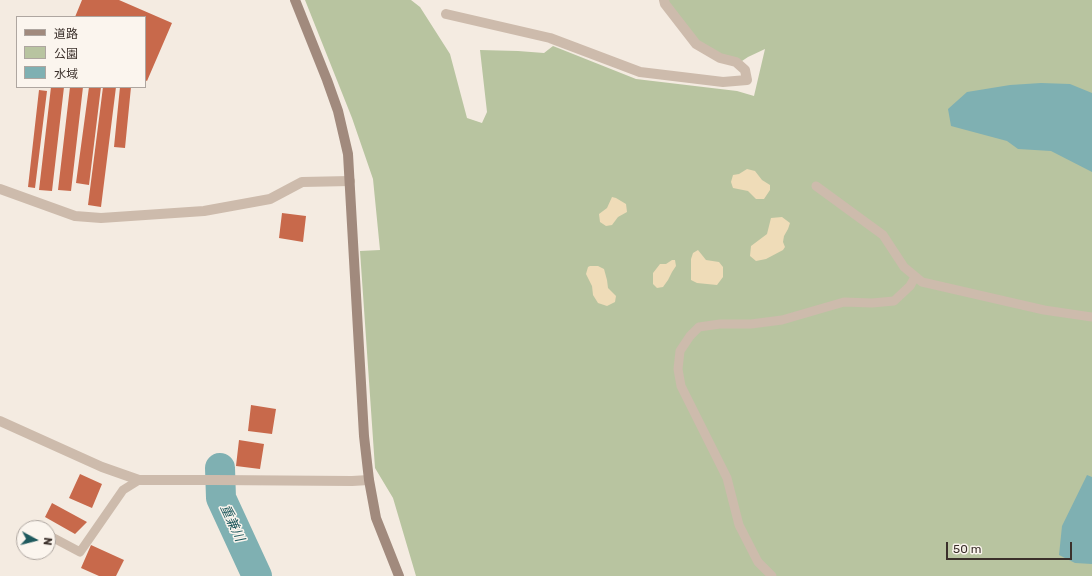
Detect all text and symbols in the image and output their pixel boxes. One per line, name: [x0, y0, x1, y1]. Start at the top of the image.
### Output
legend: [16, 16, 146, 88]
text: 道路: [54, 27, 78, 41]
text: 公園: [54, 47, 78, 61]
text: 水域: [54, 67, 78, 81]
water label: 重兼川: [217, 502, 247, 544]
north arrow: [16, 520, 56, 560]
scale bar: [948, 534, 1074, 560]
text: N: [40, 537, 54, 546]
text: 50 m: [953, 542, 981, 556]

